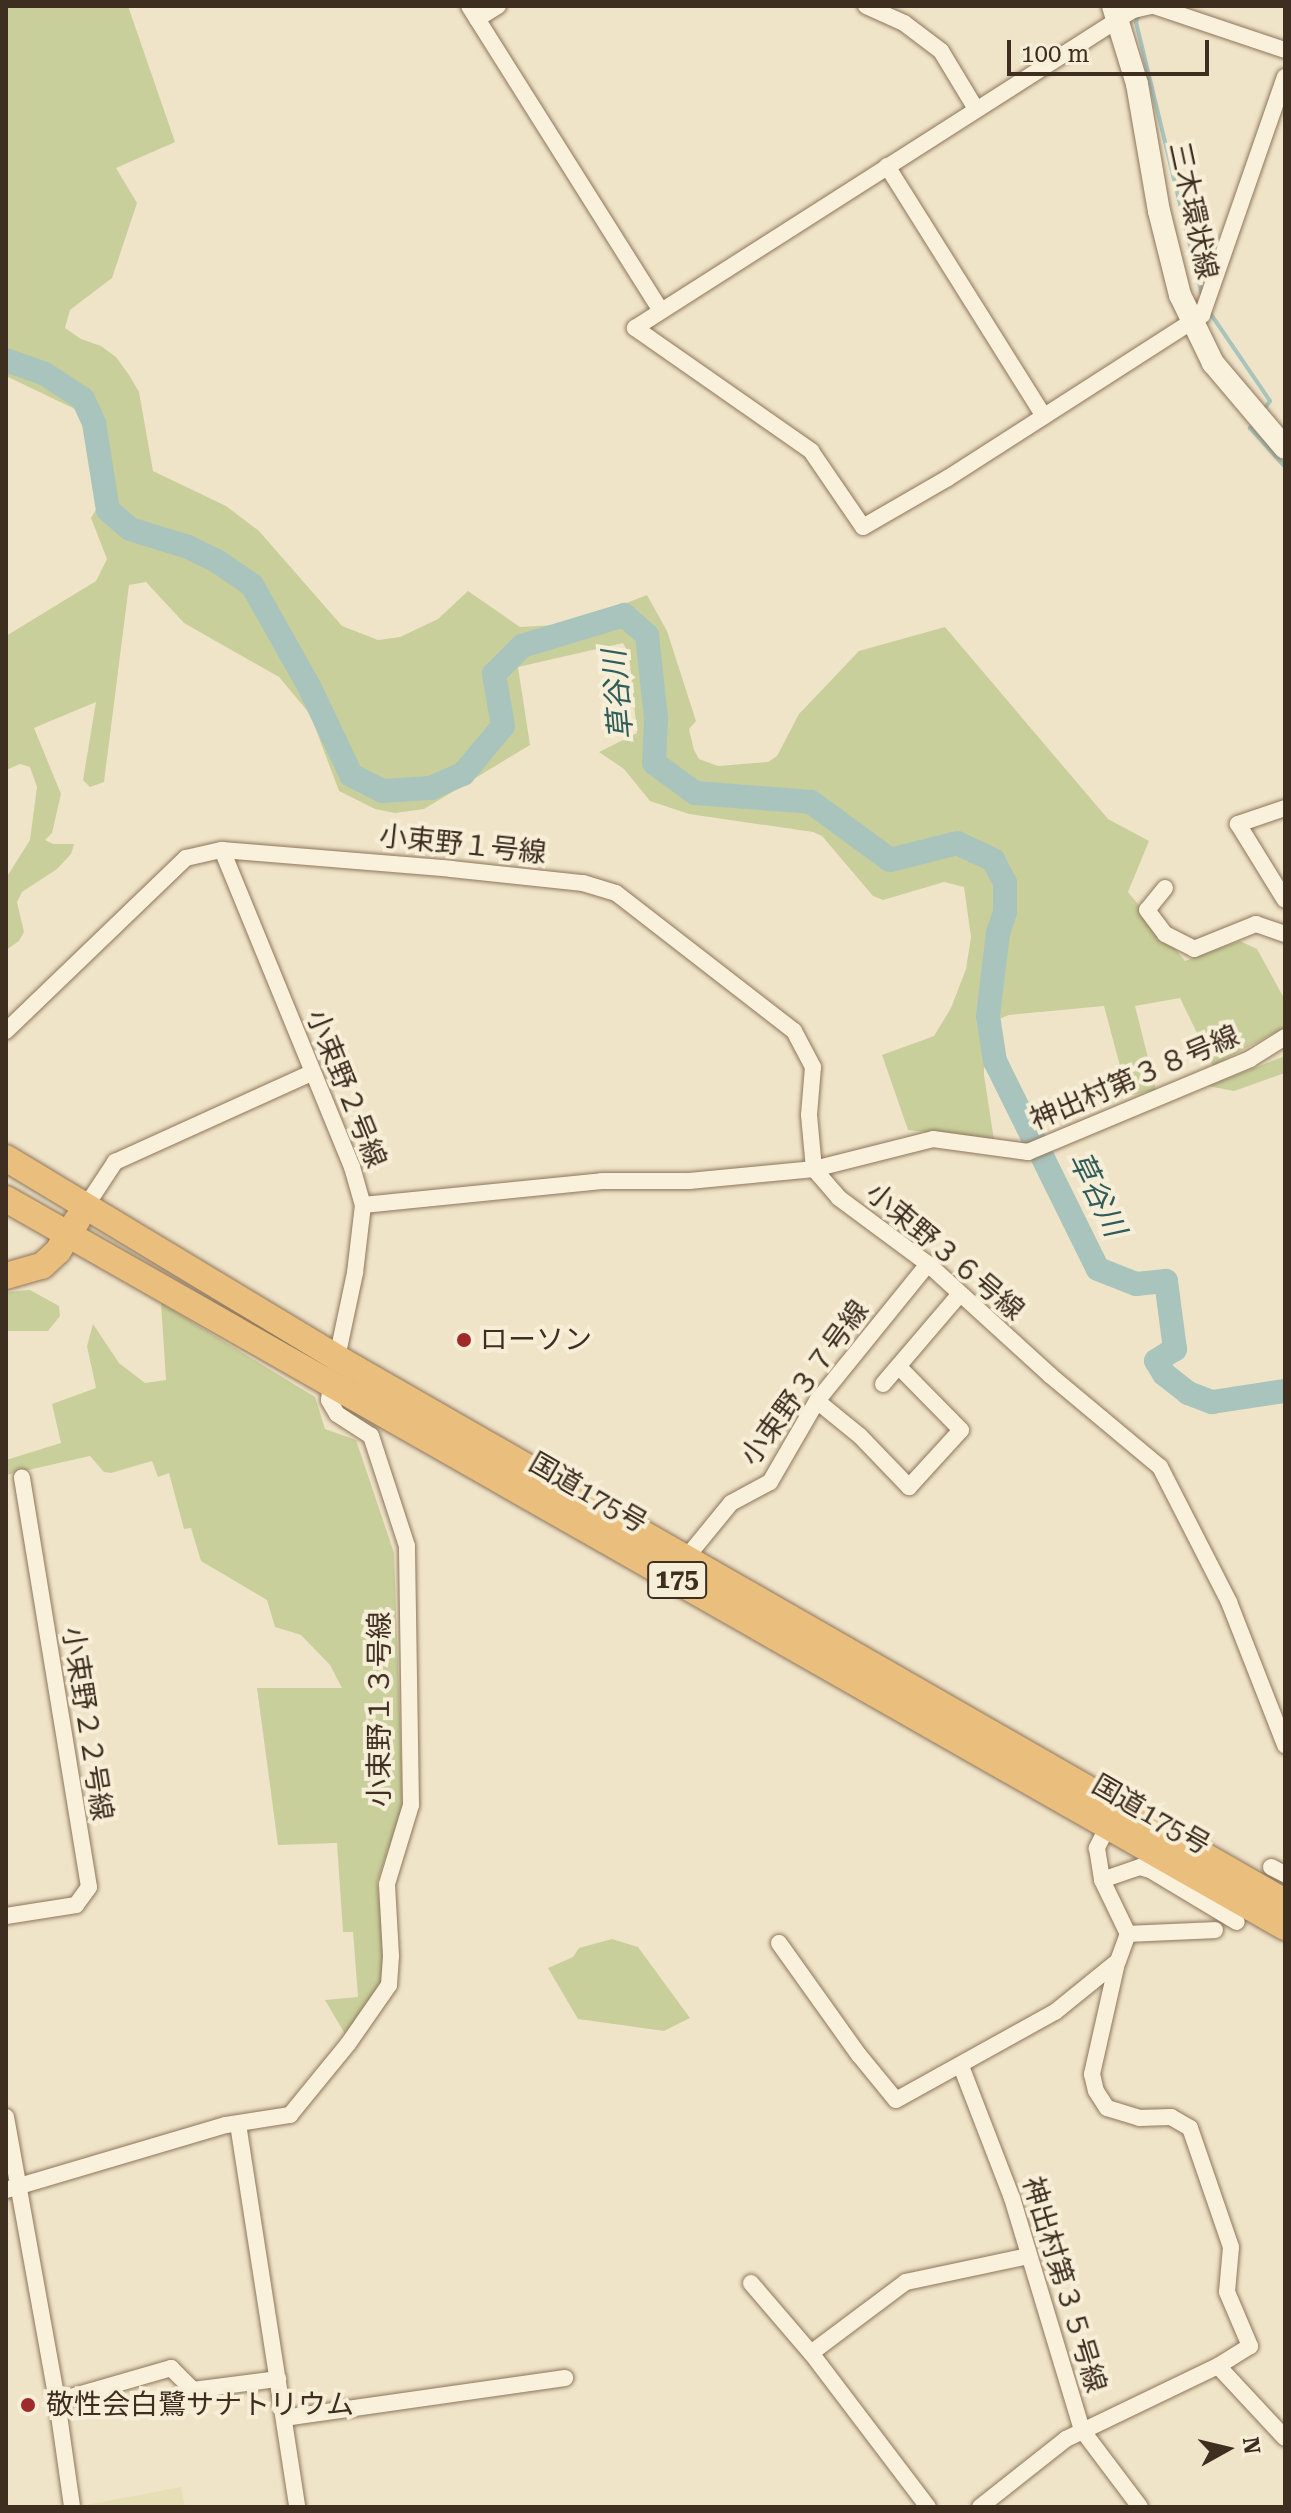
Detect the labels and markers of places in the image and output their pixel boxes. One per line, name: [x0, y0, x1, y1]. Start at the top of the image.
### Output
place label: ローソン: [480, 1323, 592, 1357]
marker: ローソン: [455, 1331, 473, 1349]
place label: 敬性会白鷺サナトリウム: [46, 2388, 354, 2422]
marker: 敬性会白鷺サナトリウム: [17, 2394, 39, 2416]

